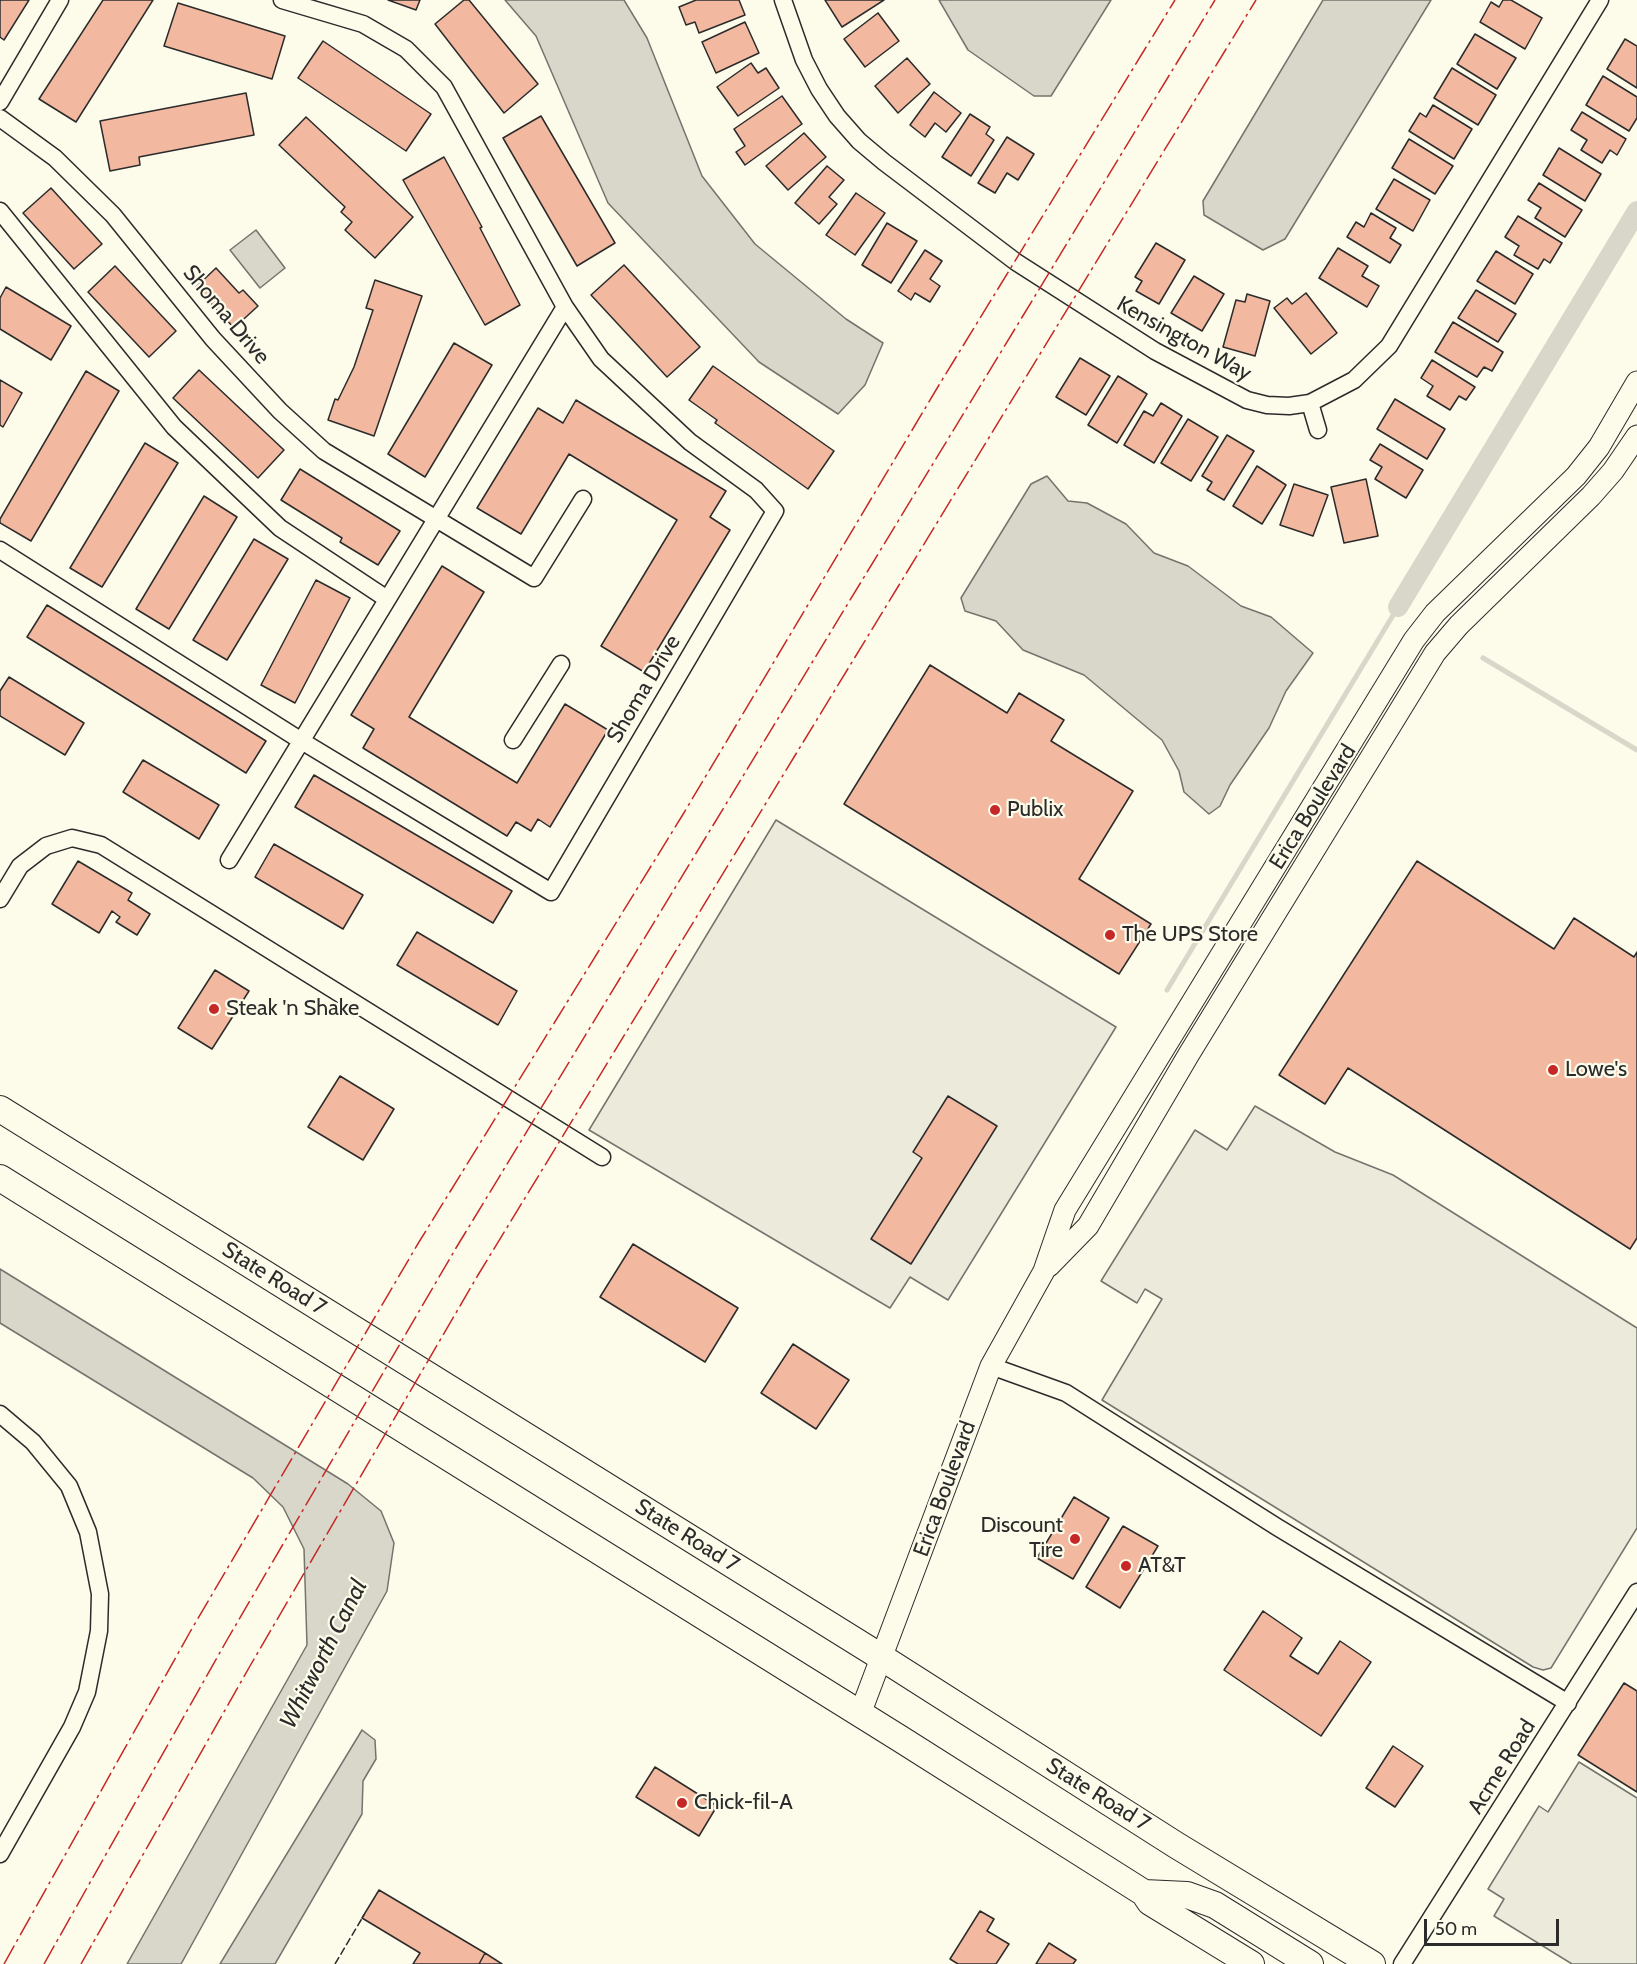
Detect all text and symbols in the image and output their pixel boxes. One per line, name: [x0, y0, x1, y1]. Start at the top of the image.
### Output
street label: Shoma Drive: [177, 260, 275, 370]
street label: Kensington Way: [1112, 291, 1256, 387]
street label: Shoma Drive: [602, 630, 686, 748]
street label: Erica Boulevard: [1264, 740, 1362, 874]
place label: Publix: [1007, 797, 1063, 823]
marker: Publix: [988, 803, 1002, 817]
place label: The UPS Store: [1122, 922, 1258, 948]
marker: The UPS Store: [1103, 928, 1117, 942]
place label: Steak 'n Shake: [226, 996, 359, 1022]
marker: Steak 'n Shake: [207, 1002, 221, 1016]
place label: Lowe's: [1565, 1057, 1627, 1083]
marker: Lowe's: [1546, 1063, 1560, 1077]
street label: State Road 7: [217, 1237, 331, 1321]
street label: Erica Boulevard: [908, 1418, 982, 1560]
street label: State Road 7: [630, 1494, 744, 1578]
place label: Discount Tire: [980, 1513, 1063, 1564]
marker: Discount Tire: [1068, 1532, 1082, 1546]
place label: AT&T: [1138, 1553, 1186, 1579]
marker: AT&T: [1119, 1559, 1133, 1573]
water label: Whitworth Canal: [274, 1575, 374, 1733]
street label: Acme Road: [1463, 1715, 1541, 1819]
street label: State Road 7: [1041, 1753, 1155, 1837]
place label: Chick-fil-A: [694, 1790, 793, 1816]
marker: Chick-fil-A: [675, 1796, 689, 1810]
scale bar: [1427, 1907, 1562, 1945]
text: 50 m: [1435, 1918, 1477, 1940]

